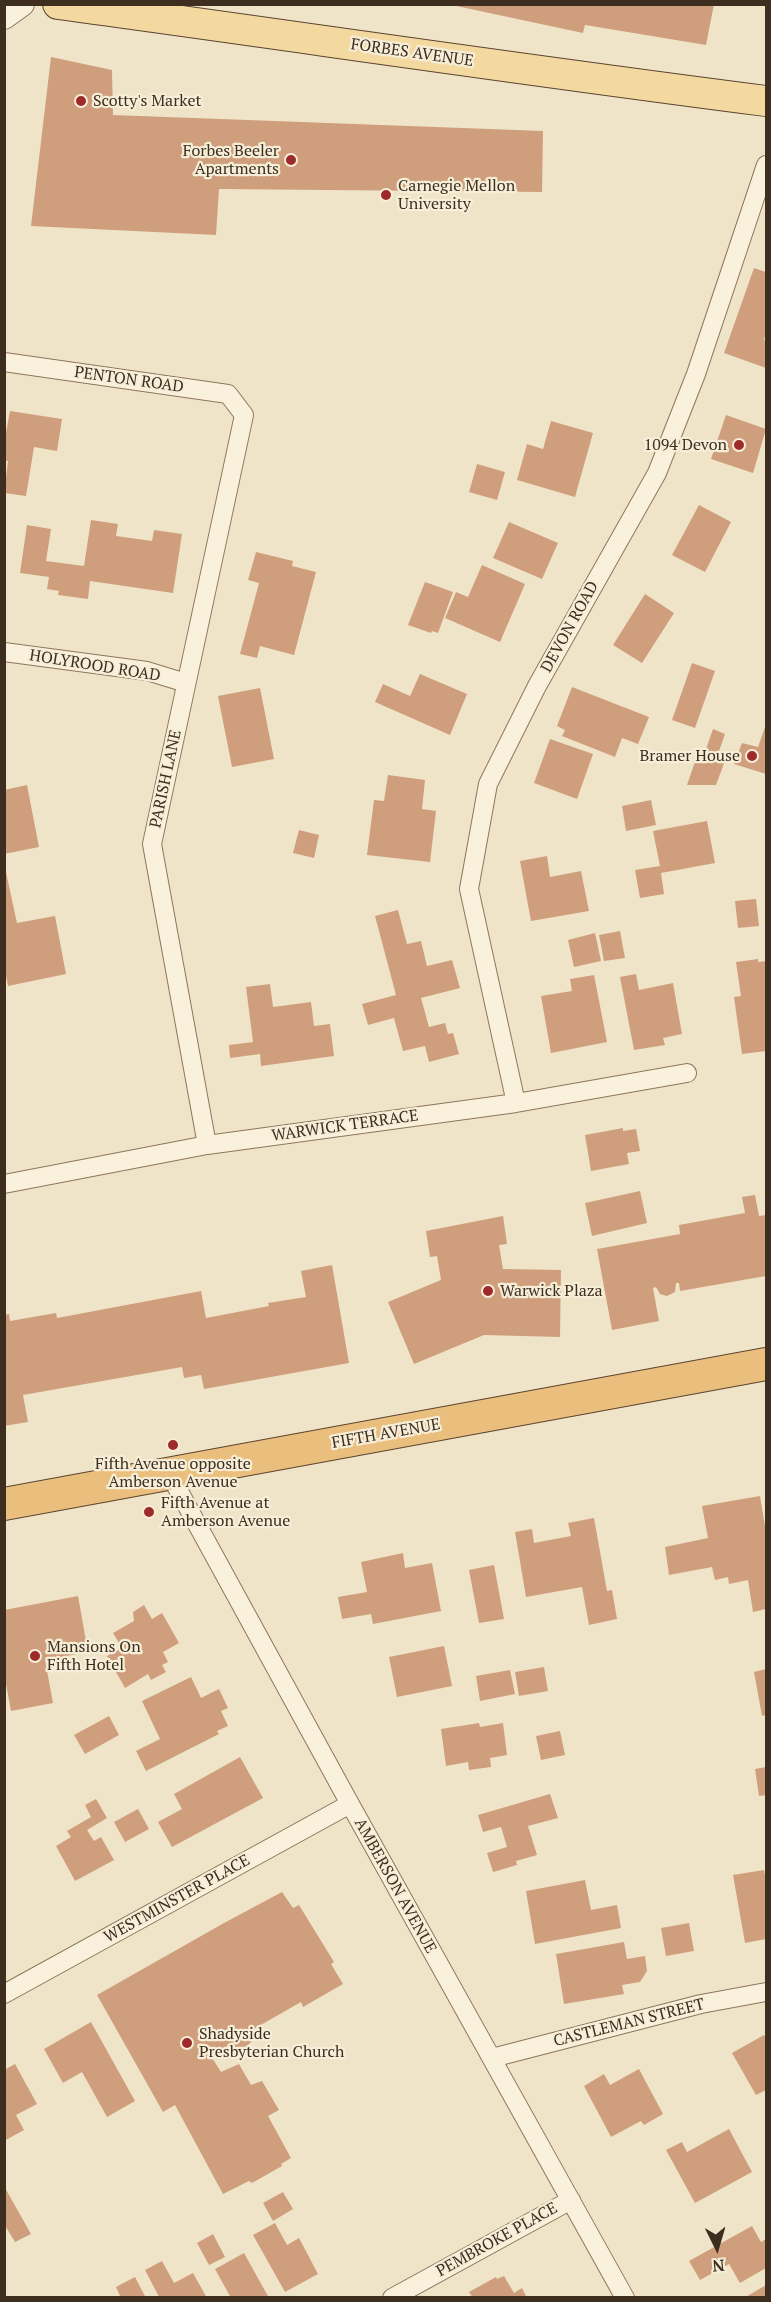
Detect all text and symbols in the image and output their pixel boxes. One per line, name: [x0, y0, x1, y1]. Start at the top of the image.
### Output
street label: FORBES AVENUE: [349, 35, 475, 71]
place label: Scotty's Market: [93, 91, 201, 111]
marker: Scotty's Market: [74, 94, 88, 108]
place label: Forbes Beeler Apartments: [183, 141, 279, 179]
marker: Forbes Beeler Apartments: [284, 153, 298, 167]
place label: Carnegie Mellon University: [398, 176, 515, 214]
marker: Carnegie Mellon University: [379, 188, 393, 202]
street label: PENTON ROAD: [73, 363, 185, 397]
place label: 1094 Devon: [644, 435, 727, 455]
marker: 1094 Devon: [732, 438, 746, 452]
street label: DEVON ROAD: [537, 578, 603, 676]
street label: HOLYROOD ROAD: [28, 646, 162, 686]
street label: PARISH LANE: [146, 728, 186, 830]
place label: Bramer House: [639, 746, 740, 766]
marker: Bramer House: [745, 749, 759, 763]
street label: WARWICK TERRACE: [270, 1106, 420, 1146]
place label: Warwick Plaza: [500, 1281, 603, 1301]
marker: Warwick Plaza: [481, 1284, 495, 1298]
street label: FIFTH AVENUE: [330, 1415, 442, 1453]
marker: Fifth Avenue opposite Amberson Avenue: [166, 1438, 180, 1452]
place label: Fifth Avenue opposite Amberson Avenue: [95, 1454, 251, 1492]
place label: Fifth Avenue at Amberson Avenue: [161, 1493, 290, 1531]
marker: Fifth Avenue at Amberson Avenue: [142, 1505, 156, 1519]
place label: Mansions On Fifth Hotel: [47, 1637, 141, 1675]
marker: Mansions On Fifth Hotel: [28, 1649, 42, 1663]
street label: AMBERSON AVENUE: [350, 1815, 440, 1957]
street label: WESTMINSTER PLACE: [101, 1851, 253, 1947]
street label: CASTLEMAN STREET: [551, 1995, 707, 2051]
place label: Shadyside Presbyterian Church: [199, 2024, 344, 2062]
marker: Shadyside Presbyterian Church: [180, 2036, 194, 2050]
street label: PEMBROKE PLACE: [433, 2199, 561, 2281]
north arrow: [687, 2218, 747, 2278]
text: N: [712, 2254, 726, 2277]

